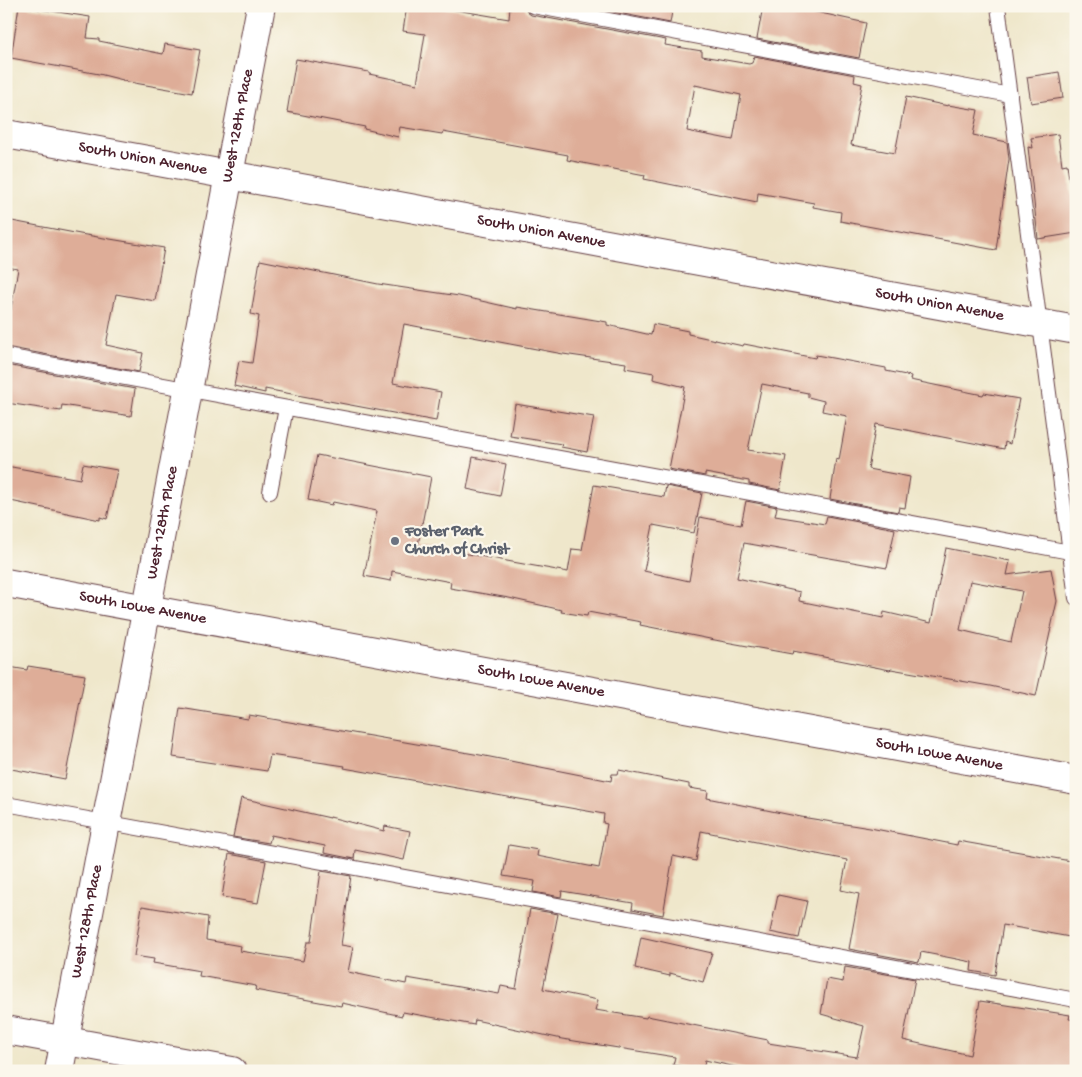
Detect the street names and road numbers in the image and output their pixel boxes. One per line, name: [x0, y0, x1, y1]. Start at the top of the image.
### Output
street label: West 128th Place: [218, 67, 258, 184]
street label: South Union Avenue: [77, 138, 209, 180]
street label: South Union Avenue: [475, 211, 608, 253]
street label: South Union Avenue: [874, 284, 1006, 326]
street label: West 128th Place: [143, 464, 183, 581]
street label: South Lowe Avenue: [78, 587, 209, 629]
street label: South Lowe Avenue: [476, 660, 607, 703]
street label: South Lowe Avenue: [874, 734, 1005, 776]
street label: West 128th Place: [67, 863, 108, 980]

